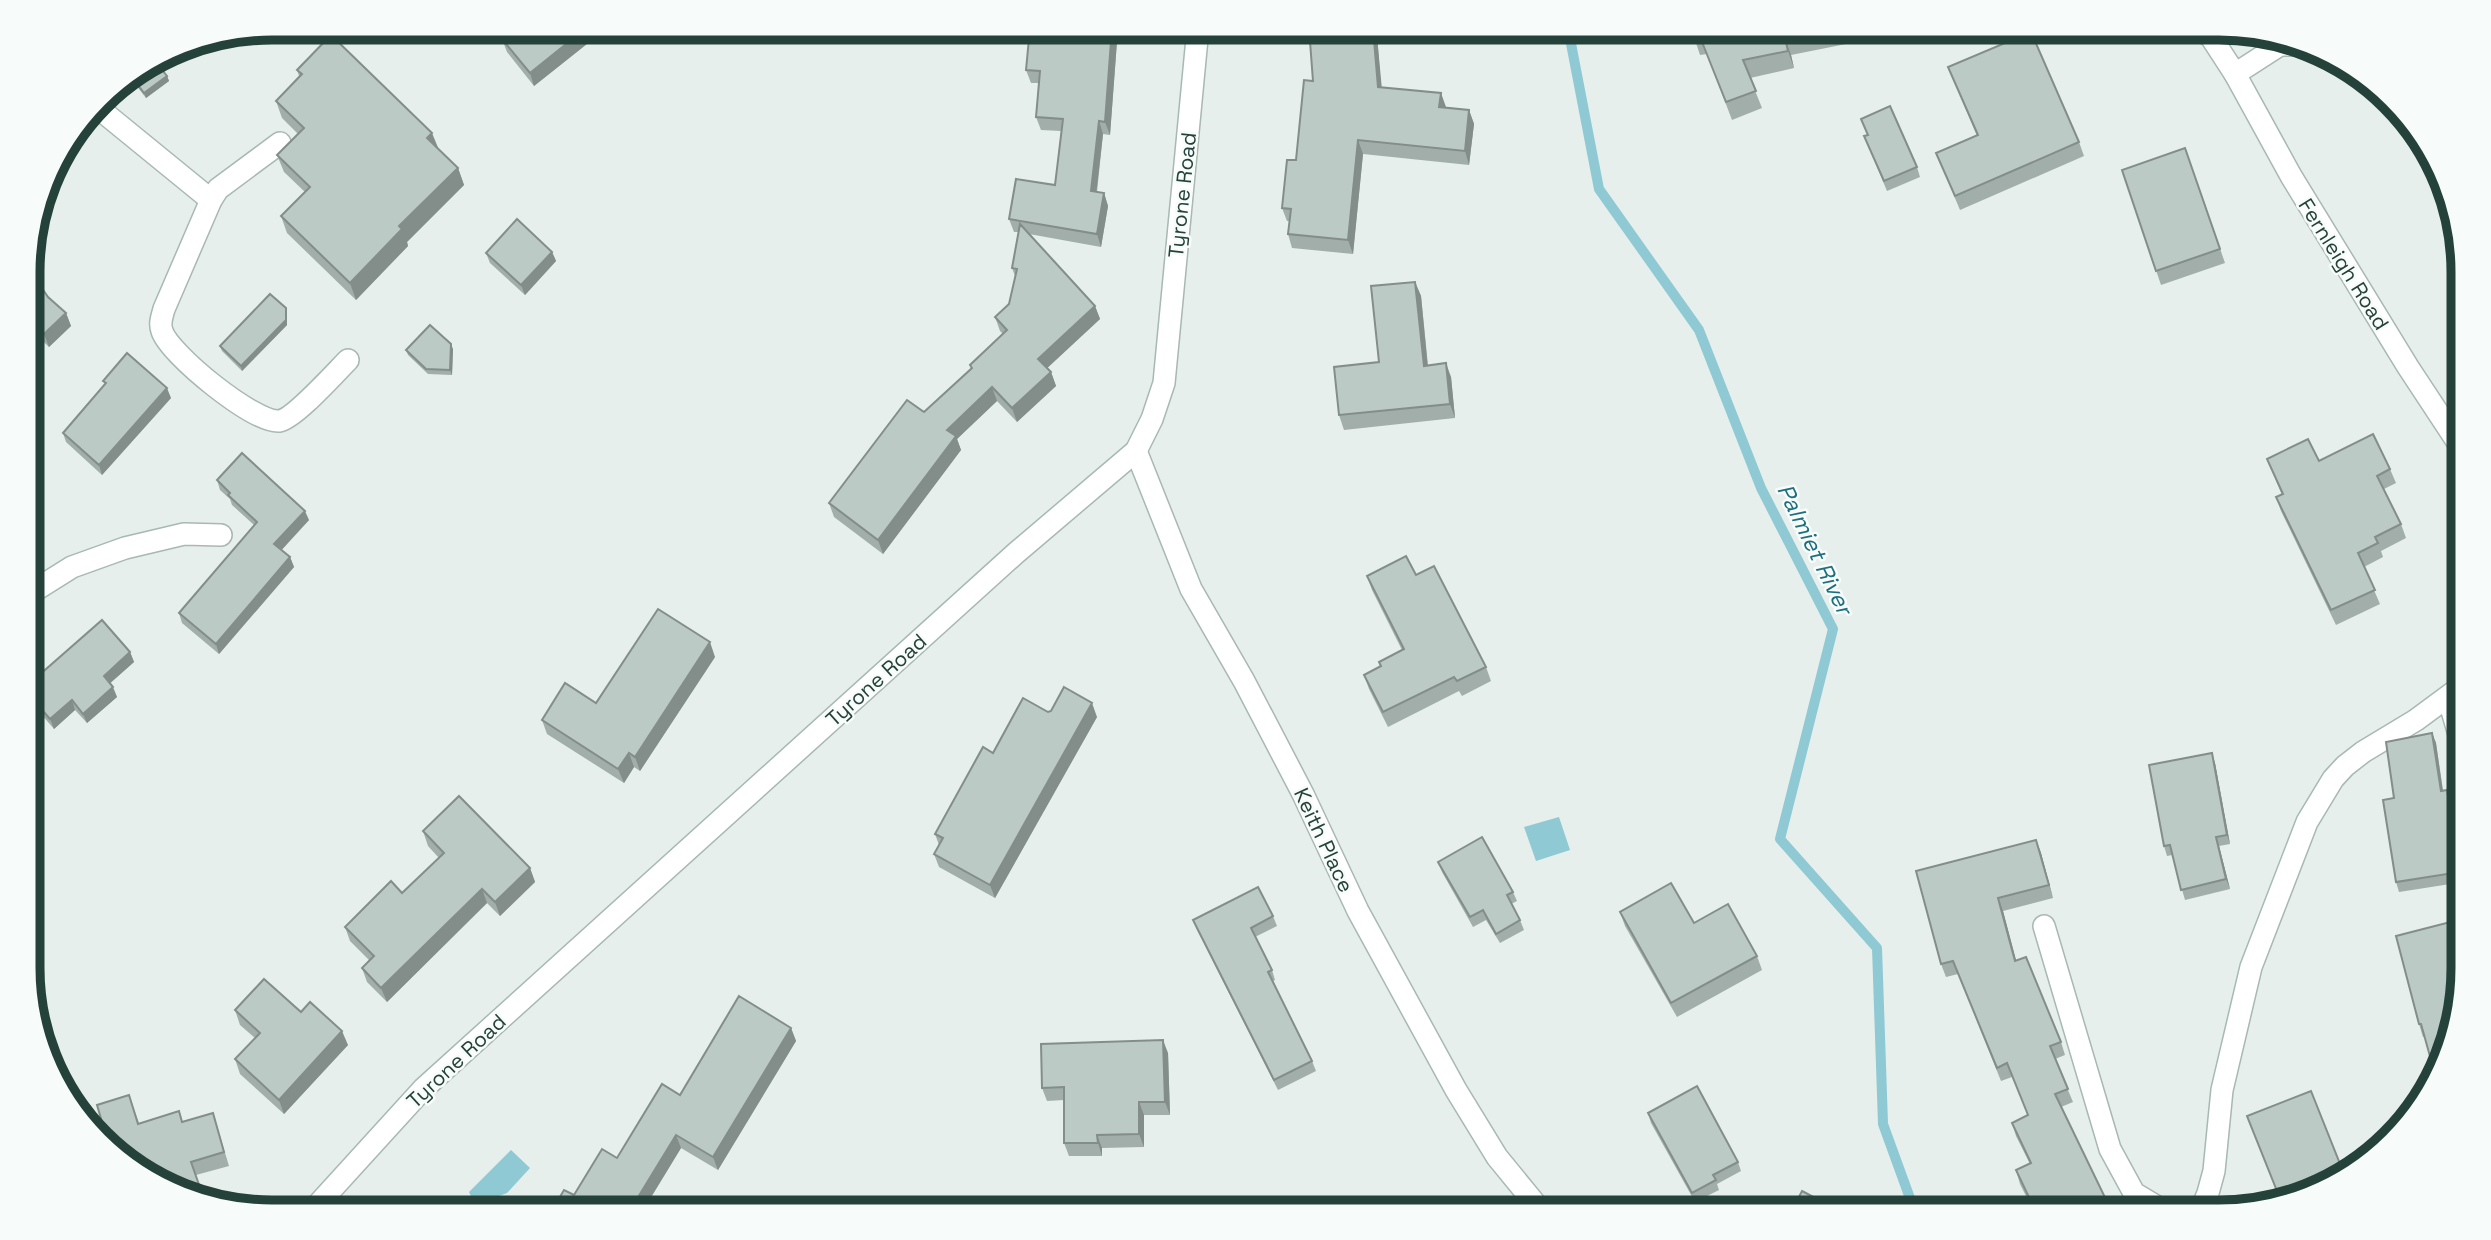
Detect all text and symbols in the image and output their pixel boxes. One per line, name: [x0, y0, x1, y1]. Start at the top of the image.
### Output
street label: Tyrone Road: [1162, 131, 1202, 259]
street label: Fernleigh Road: [2293, 193, 2395, 335]
water label: Palmiet River: [1770, 479, 1861, 621]
street label: Tyrone Road: [820, 628, 932, 732]
street label: Keith Place: [1288, 783, 1360, 897]
street label: Tyrone Road: [401, 1008, 511, 1114]

